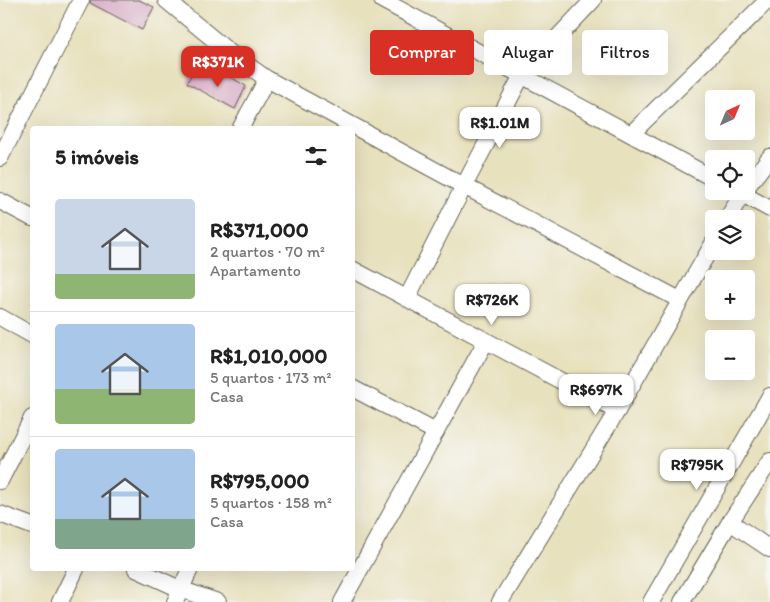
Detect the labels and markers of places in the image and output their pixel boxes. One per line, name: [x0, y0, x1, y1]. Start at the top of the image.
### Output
pin: R$371K: [177, 46, 259, 88]
pin: R$1.01M: [454, 106, 546, 149]
pin: R$726K: [451, 284, 533, 326]
pin: R$697K: [555, 374, 637, 416]
pin: R$795K: [656, 448, 738, 491]

